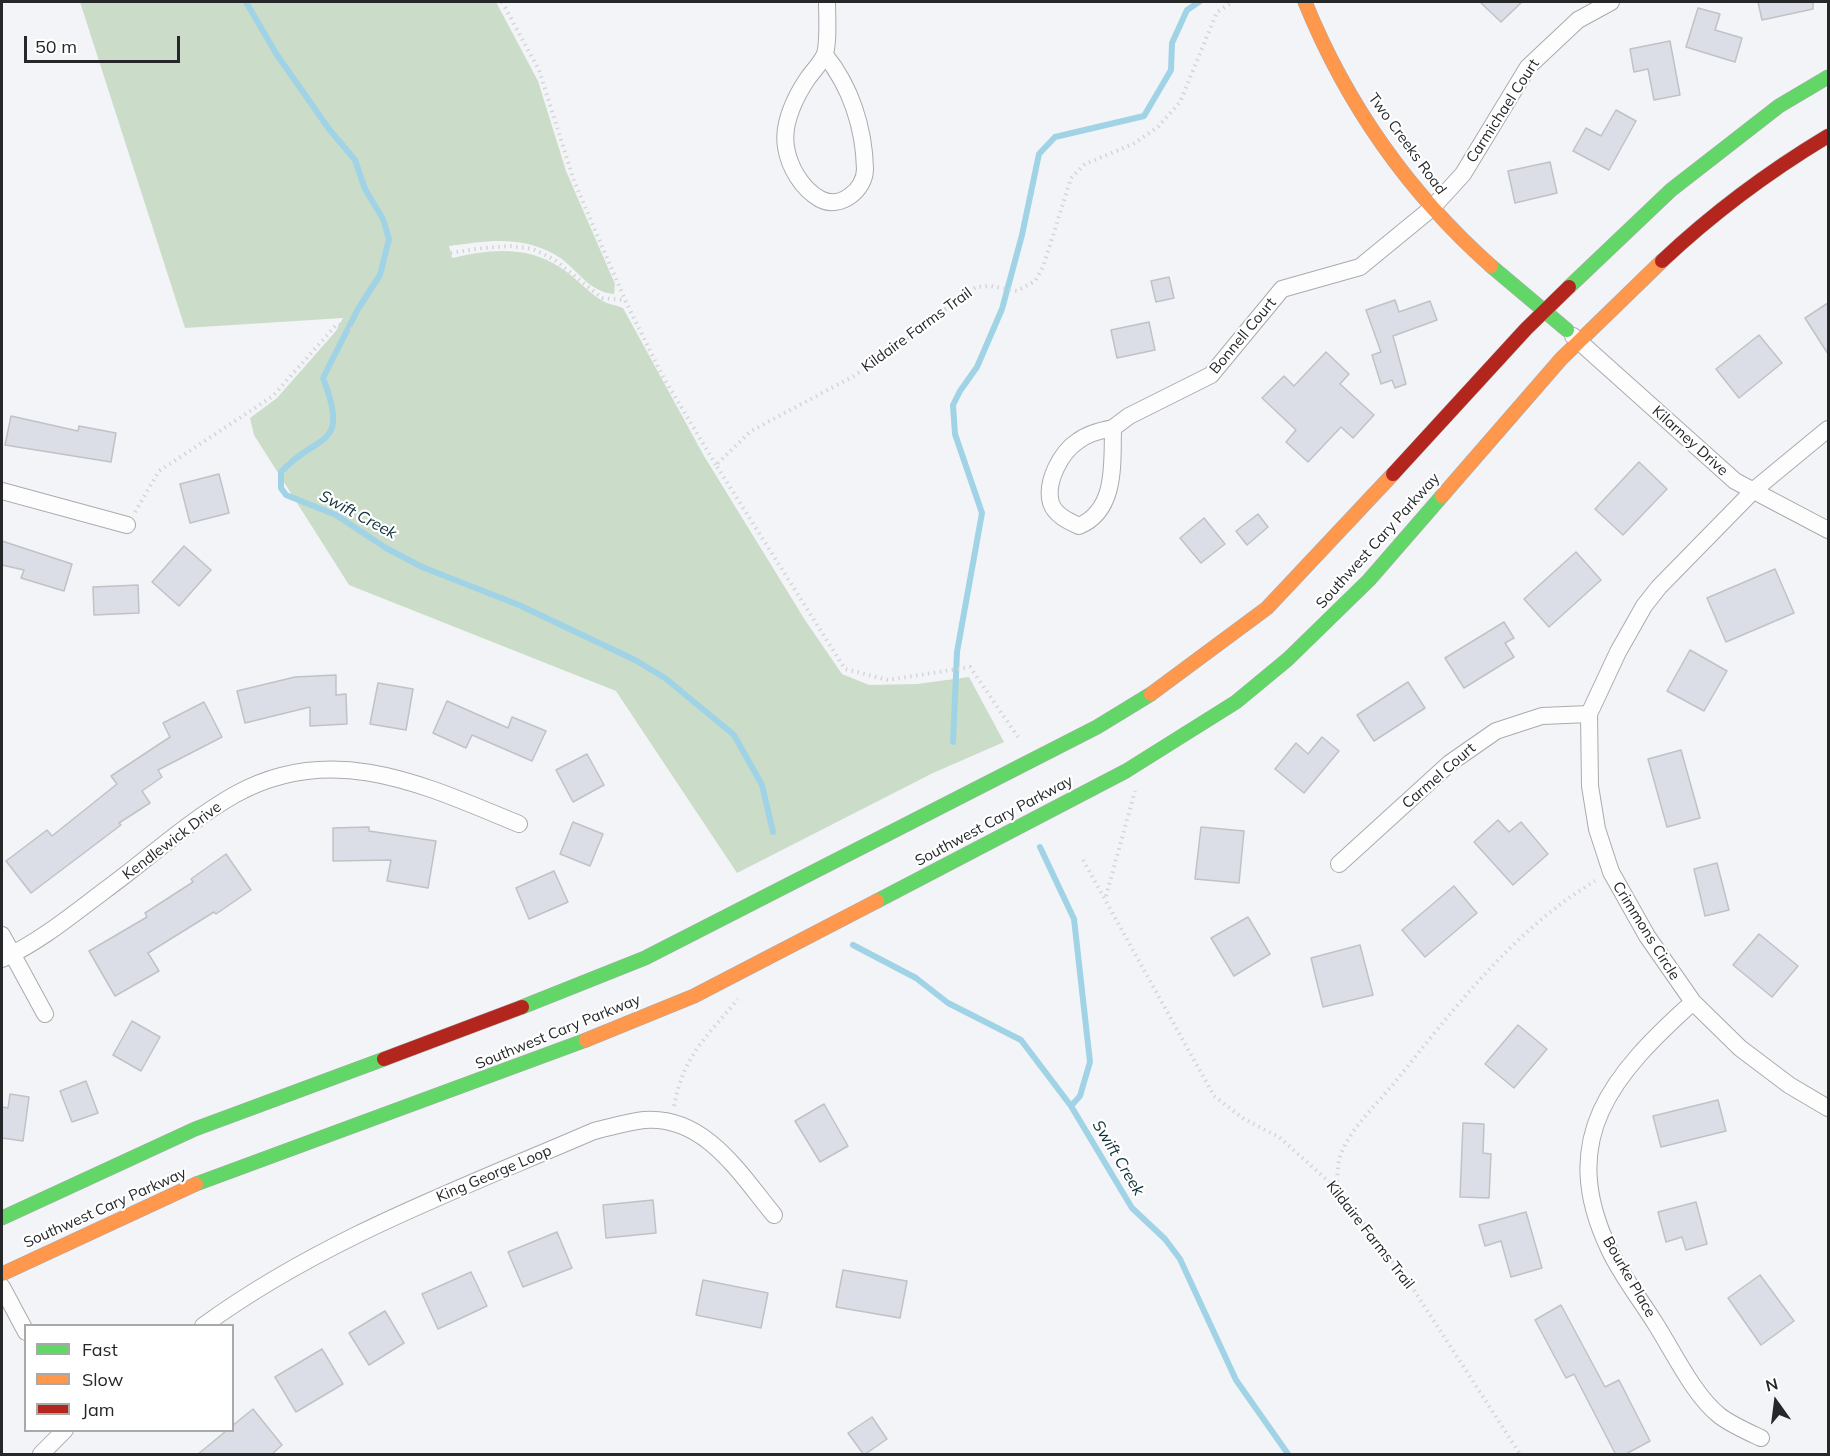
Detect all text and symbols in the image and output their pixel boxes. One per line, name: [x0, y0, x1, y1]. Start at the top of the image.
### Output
scale bar: [27, 24, 183, 62]
text: 50 m: [35, 35, 77, 58]
street label: Carmichael Court: [1463, 56, 1543, 166]
street label: Two Creeks Road: [1364, 90, 1450, 198]
street label: Kildaire Farms Trail: [858, 284, 976, 376]
street label: Bonnell Court: [1206, 294, 1280, 378]
street label: Kilarney Drive: [1648, 402, 1732, 480]
street label: Southwest Cary Parkway: [1312, 470, 1444, 612]
water label: Swift Creek: [316, 487, 400, 543]
street label: Carmel Court: [1399, 739, 1479, 813]
street label: Southwest Cary Parkway: [912, 772, 1076, 870]
street label: Kendlewick Drive: [119, 798, 225, 884]
street label: Crimmons Circle: [1609, 878, 1683, 984]
street label: Southwest Cary Parkway: [473, 991, 643, 1073]
water label: Swift Creek: [1088, 1117, 1148, 1199]
street label: King George Loop: [434, 1142, 554, 1206]
street label: Southwest Cary Parkway: [21, 1164, 189, 1252]
street label: Kildaire Farms Trail: [1322, 1177, 1418, 1293]
street label: Bourke Place: [1599, 1233, 1659, 1321]
legend: [24, 1324, 234, 1432]
text: Fast: [82, 1338, 118, 1361]
text: Slow: [82, 1368, 123, 1391]
north arrow: [1746, 1372, 1806, 1432]
text: N: [1763, 1373, 1780, 1396]
text: Jam: [82, 1398, 115, 1421]

